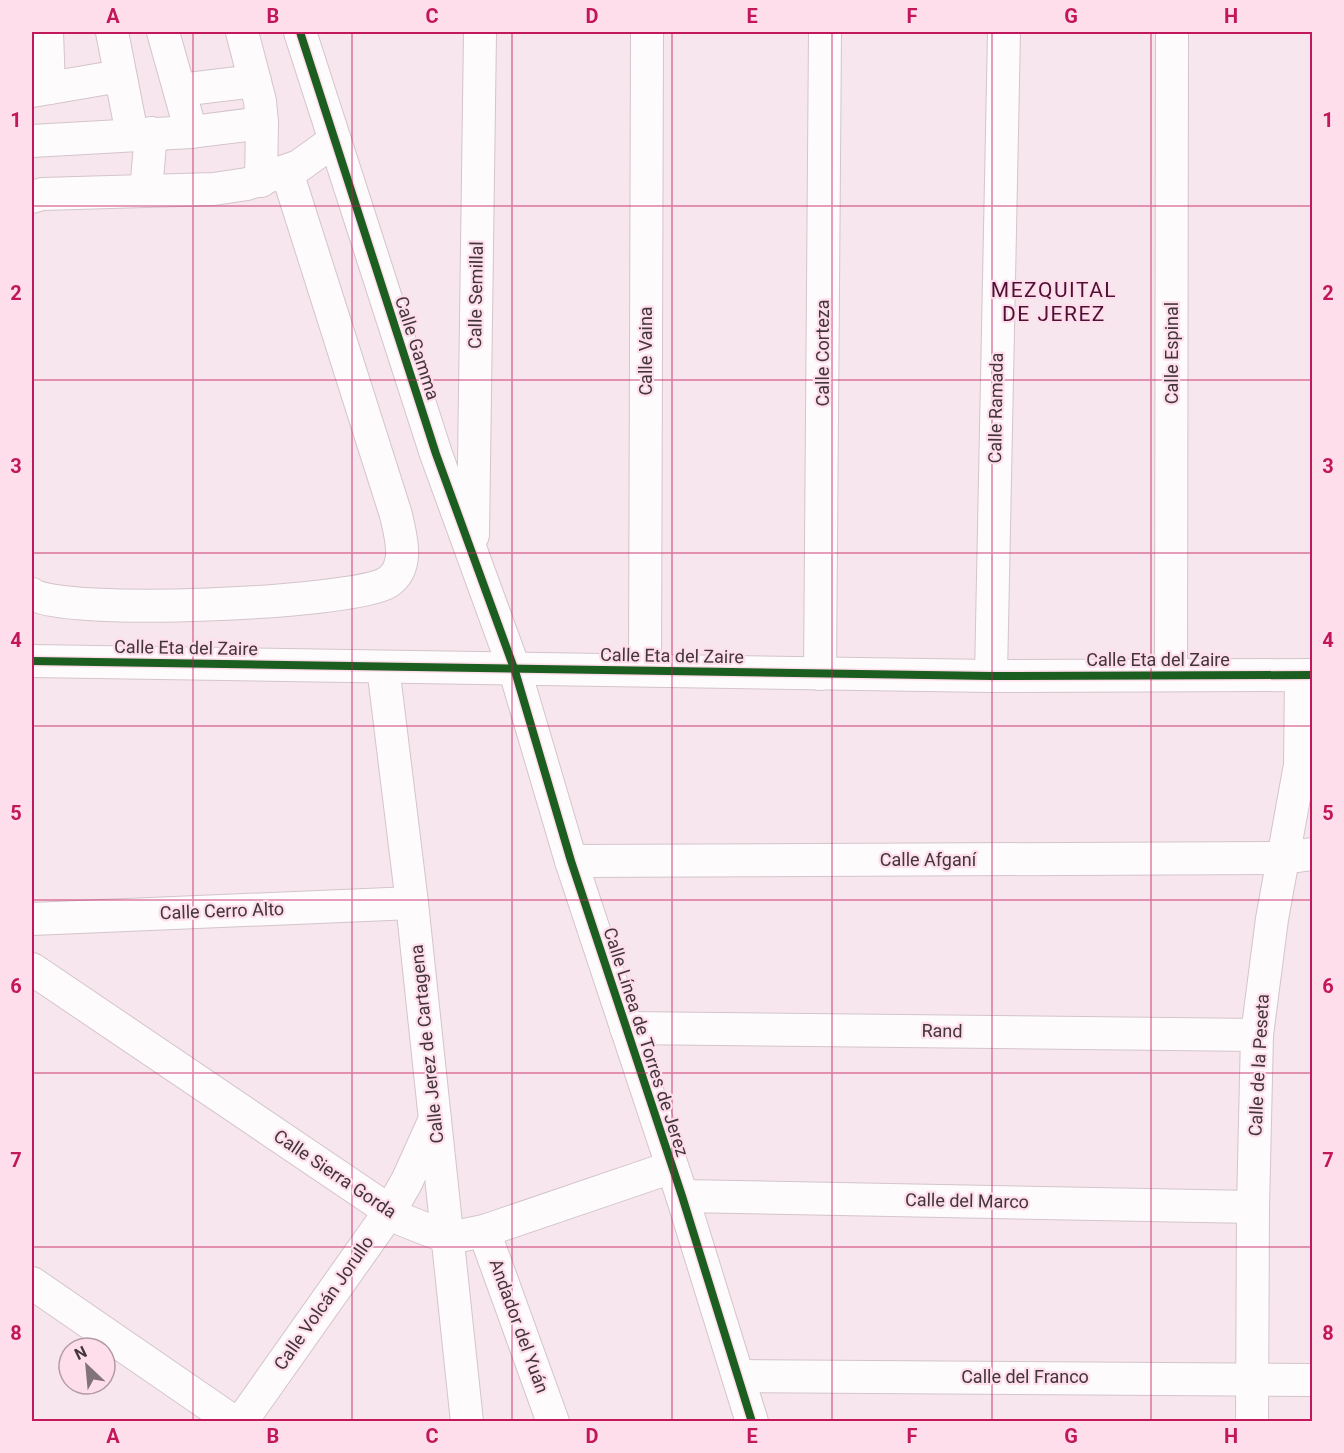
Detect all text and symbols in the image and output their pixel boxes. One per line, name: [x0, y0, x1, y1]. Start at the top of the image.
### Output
text: A: [106, 4, 120, 28]
text: B: [267, 4, 279, 28]
text: C: [425, 4, 439, 28]
text: D: [586, 4, 599, 28]
text: E: [746, 4, 758, 28]
text: F: [907, 4, 918, 28]
text: G: [1064, 4, 1078, 28]
text: H: [1224, 4, 1238, 28]
text: 1: [10, 108, 22, 132]
text: 1: [1322, 108, 1334, 132]
street label: Calle Semillal: [464, 241, 487, 349]
district label: MEZQUITAL DE JEREZ: [991, 278, 1117, 326]
text: 2: [10, 281, 22, 305]
text: 2: [1322, 281, 1334, 305]
street label: Calle Gamma: [391, 293, 444, 402]
street label: Calle Corteza: [812, 300, 833, 406]
street label: Calle Espinal: [1161, 302, 1182, 404]
street label: Calle Vaina: [635, 306, 656, 396]
street label: Calle Ramada: [984, 352, 1007, 464]
text: 3: [10, 454, 22, 478]
text: 3: [1322, 454, 1334, 478]
text: 4: [10, 628, 22, 652]
text: 4: [1322, 628, 1334, 652]
street label: Calle Eta del Zaire: [114, 636, 258, 659]
street label: Calle Eta del Zaire: [600, 644, 744, 667]
street label: Calle Eta del Zaire: [1086, 649, 1230, 670]
text: 5: [10, 801, 22, 825]
text: 5: [1322, 801, 1334, 825]
street label: Calle Afganí: [880, 849, 977, 870]
street label: Calle Cerro Alto: [159, 898, 285, 923]
street label: Calle Línea de Torres de Jerez: [599, 925, 693, 1159]
street label: Calle Jerez de Cartagena: [406, 944, 447, 1145]
text: 6: [10, 974, 22, 998]
text: 6: [1322, 974, 1334, 998]
street label: Calle de la Peseta: [1244, 993, 1273, 1137]
street label: Rand: [921, 1020, 963, 1041]
street label: Calle Sierra Gorda: [270, 1125, 401, 1222]
text: 7: [10, 1148, 22, 1172]
text: 7: [1322, 1148, 1334, 1172]
street label: Calle del Marco: [905, 1189, 1029, 1212]
street label: Calle Volcán Jorullo: [269, 1232, 378, 1374]
street label: Andador del Yuán: [485, 1256, 553, 1396]
text: 8: [10, 1321, 22, 1345]
text: 8: [1322, 1321, 1334, 1345]
north arrow: [57, 1336, 117, 1396]
text: N: [71, 1342, 90, 1364]
street label: Calle del Franco: [961, 1366, 1089, 1387]
text: A: [106, 1424, 120, 1448]
text: B: [267, 1424, 279, 1448]
text: C: [425, 1424, 439, 1448]
text: D: [586, 1424, 599, 1448]
text: E: [746, 1424, 758, 1448]
text: F: [907, 1424, 918, 1448]
text: G: [1064, 1424, 1078, 1448]
text: H: [1224, 1424, 1238, 1448]

